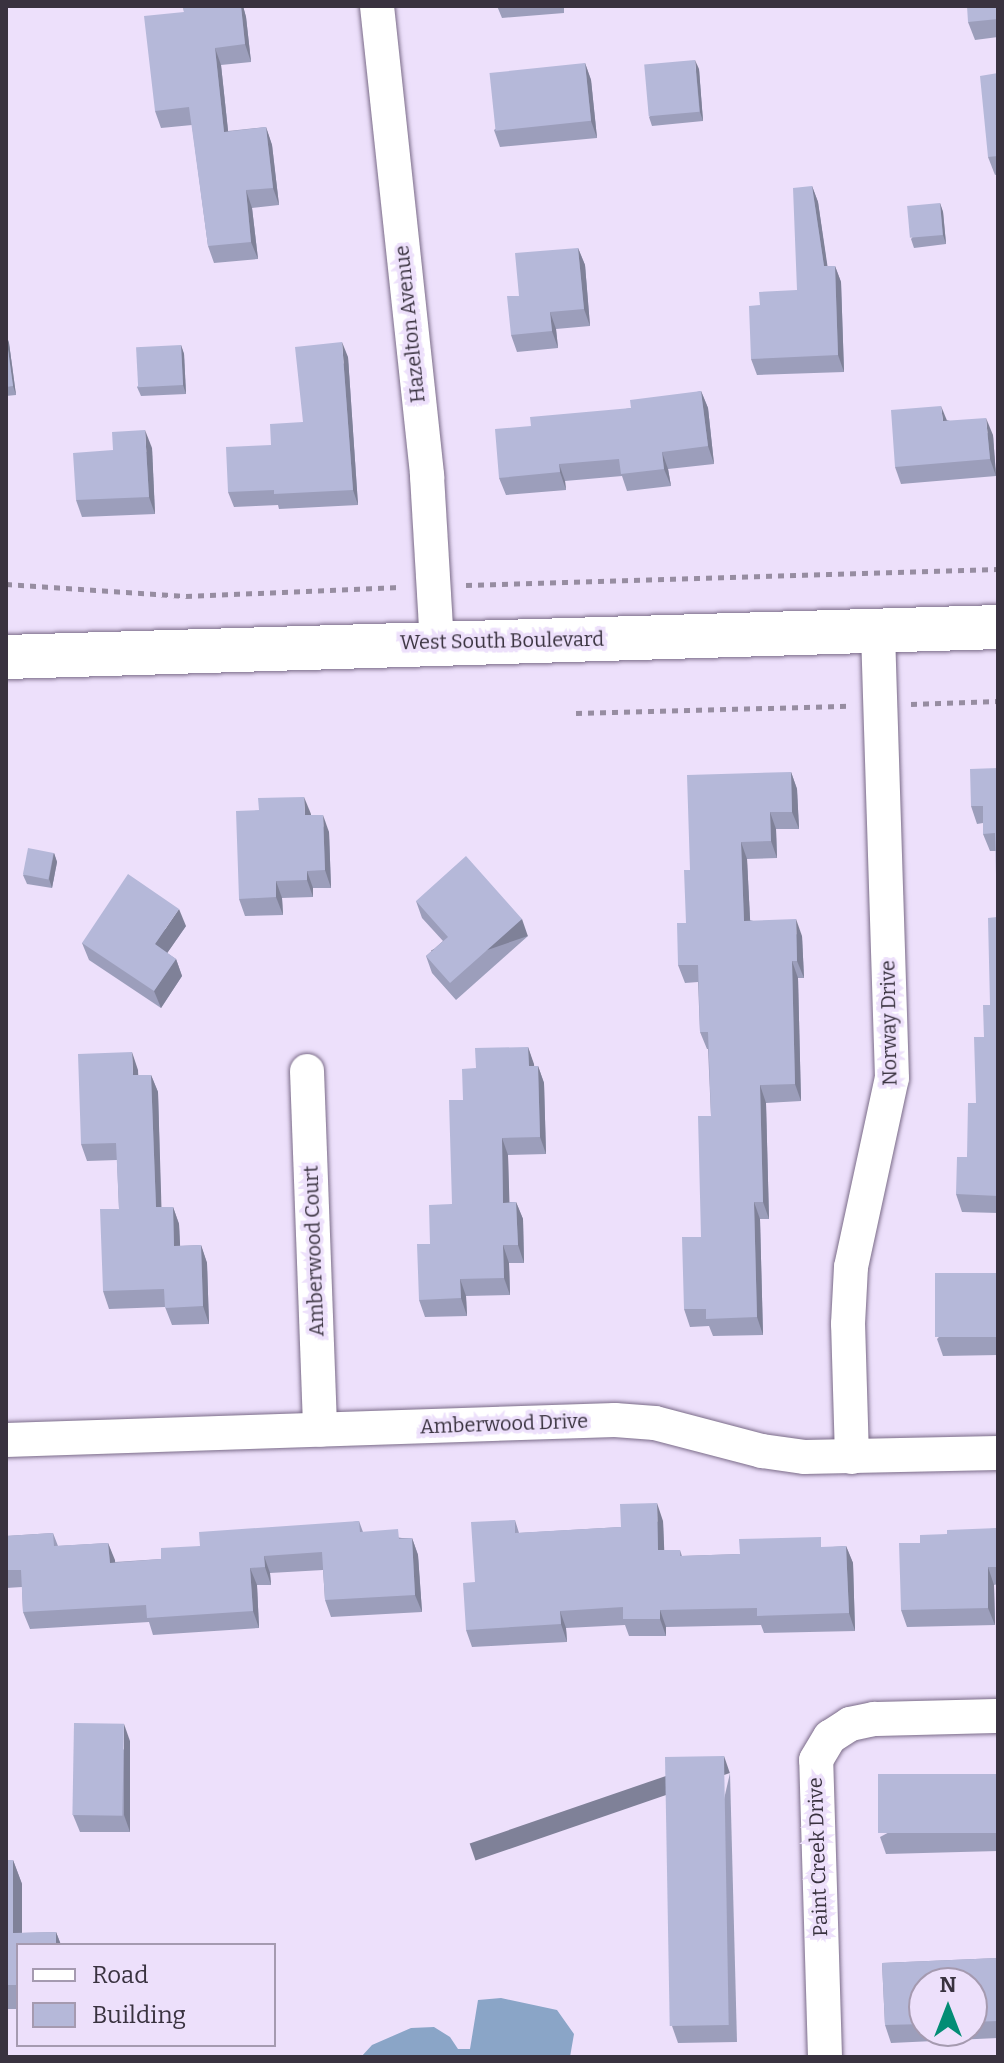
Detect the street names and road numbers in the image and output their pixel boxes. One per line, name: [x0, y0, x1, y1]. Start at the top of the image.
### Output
street label: Hazelton Avenue: [390, 244, 430, 404]
street label: West South Boulevard: [400, 627, 604, 655]
street label: Norway Drive: [876, 960, 902, 1086]
street label: Amberwood Court: [299, 1165, 329, 1337]
street label: Amberwood Drive: [420, 1409, 588, 1439]
street label: Paint Creek Drive: [803, 1777, 833, 1937]

